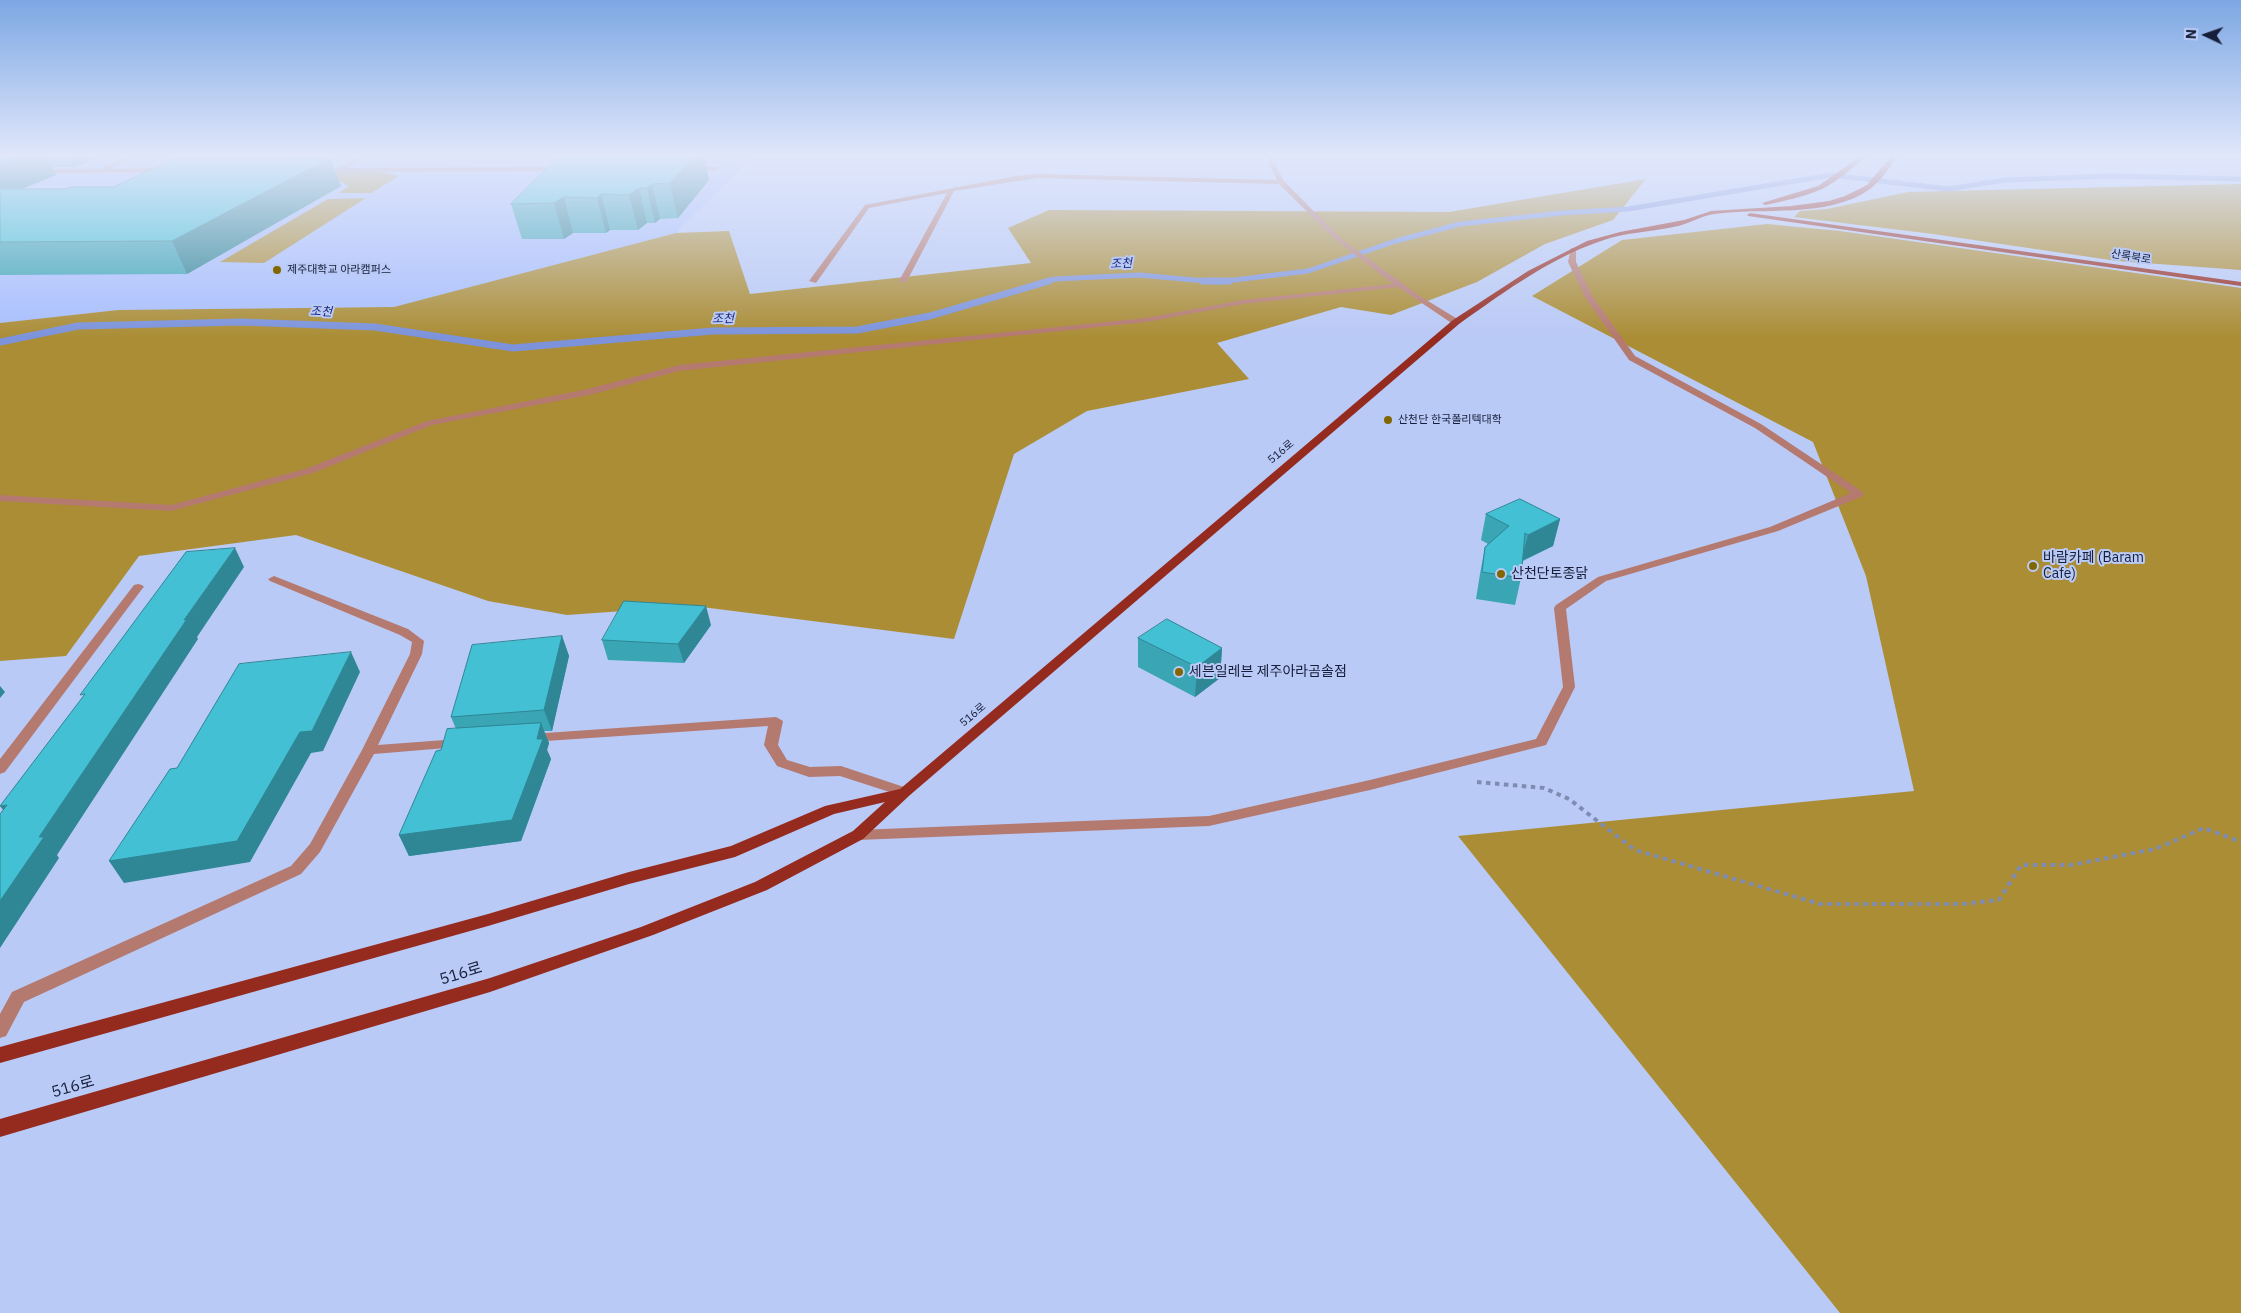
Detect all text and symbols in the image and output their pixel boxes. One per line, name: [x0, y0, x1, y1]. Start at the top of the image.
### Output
north arrow: [2181, 10, 2231, 60]
text: N: [2182, 29, 2200, 40]
street label: 산록북로: [2110, 247, 2152, 267]
water label: 조천: [1110, 256, 1132, 272]
place label: 제주대학교 아라캠퍼스: [287, 263, 391, 277]
marker: 제주대학교 아라캠퍼스: [271, 264, 283, 276]
water label: 조천: [310, 304, 332, 320]
water label: 조천: [712, 312, 734, 326]
place label: 산천단 한국폴리텍대학: [1398, 413, 1502, 427]
marker: 산천단 한국폴리텍대학: [1382, 414, 1394, 426]
street label: 516로: [1265, 437, 1297, 467]
place label: 바람카페 (Baram Cafe): [2043, 550, 2144, 582]
marker: 바람카페 (Baram Cafe): [2027, 560, 2039, 572]
place label: 산천단토종닭: [1511, 566, 1588, 582]
marker: 산천단토종닭: [1495, 568, 1507, 580]
place label: 세븐일레븐 제주아라곰솔점: [1189, 664, 1347, 680]
marker: 세븐일레븐 제주아라곰솔점: [1173, 666, 1185, 678]
street label: 516로: [957, 700, 989, 730]
street label: 516로: [437, 958, 485, 990]
street label: 516로: [49, 1072, 97, 1102]

